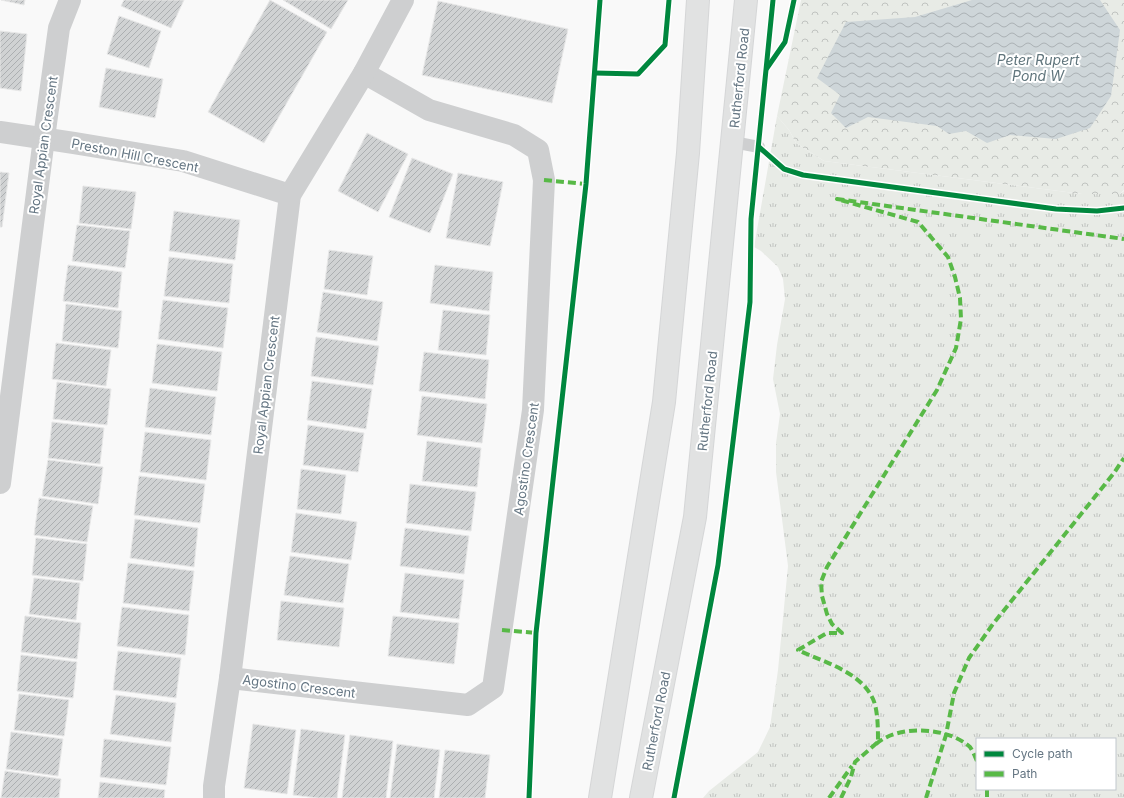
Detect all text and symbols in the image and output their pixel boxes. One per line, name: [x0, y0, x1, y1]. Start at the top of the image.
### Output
street label: Rutherford Road: [726, 27, 752, 129]
water label: Peter Rupert Pond W: [997, 51, 1080, 84]
street label: Royal Appian Crescent: [25, 75, 61, 215]
street label: Preston Hill Crescent: [70, 135, 200, 175]
street label: Royal Appian Crescent: [250, 315, 282, 455]
street label: Rutherford Road: [694, 350, 720, 452]
street label: Agostino Crescent: [510, 402, 542, 516]
street label: Rutherford Road: [639, 670, 673, 772]
street label: Agostino Crescent: [242, 671, 356, 701]
legend: [976, 738, 1116, 790]
text: Cycle path: [1012, 746, 1073, 761]
text: Path: [1012, 766, 1037, 781]

